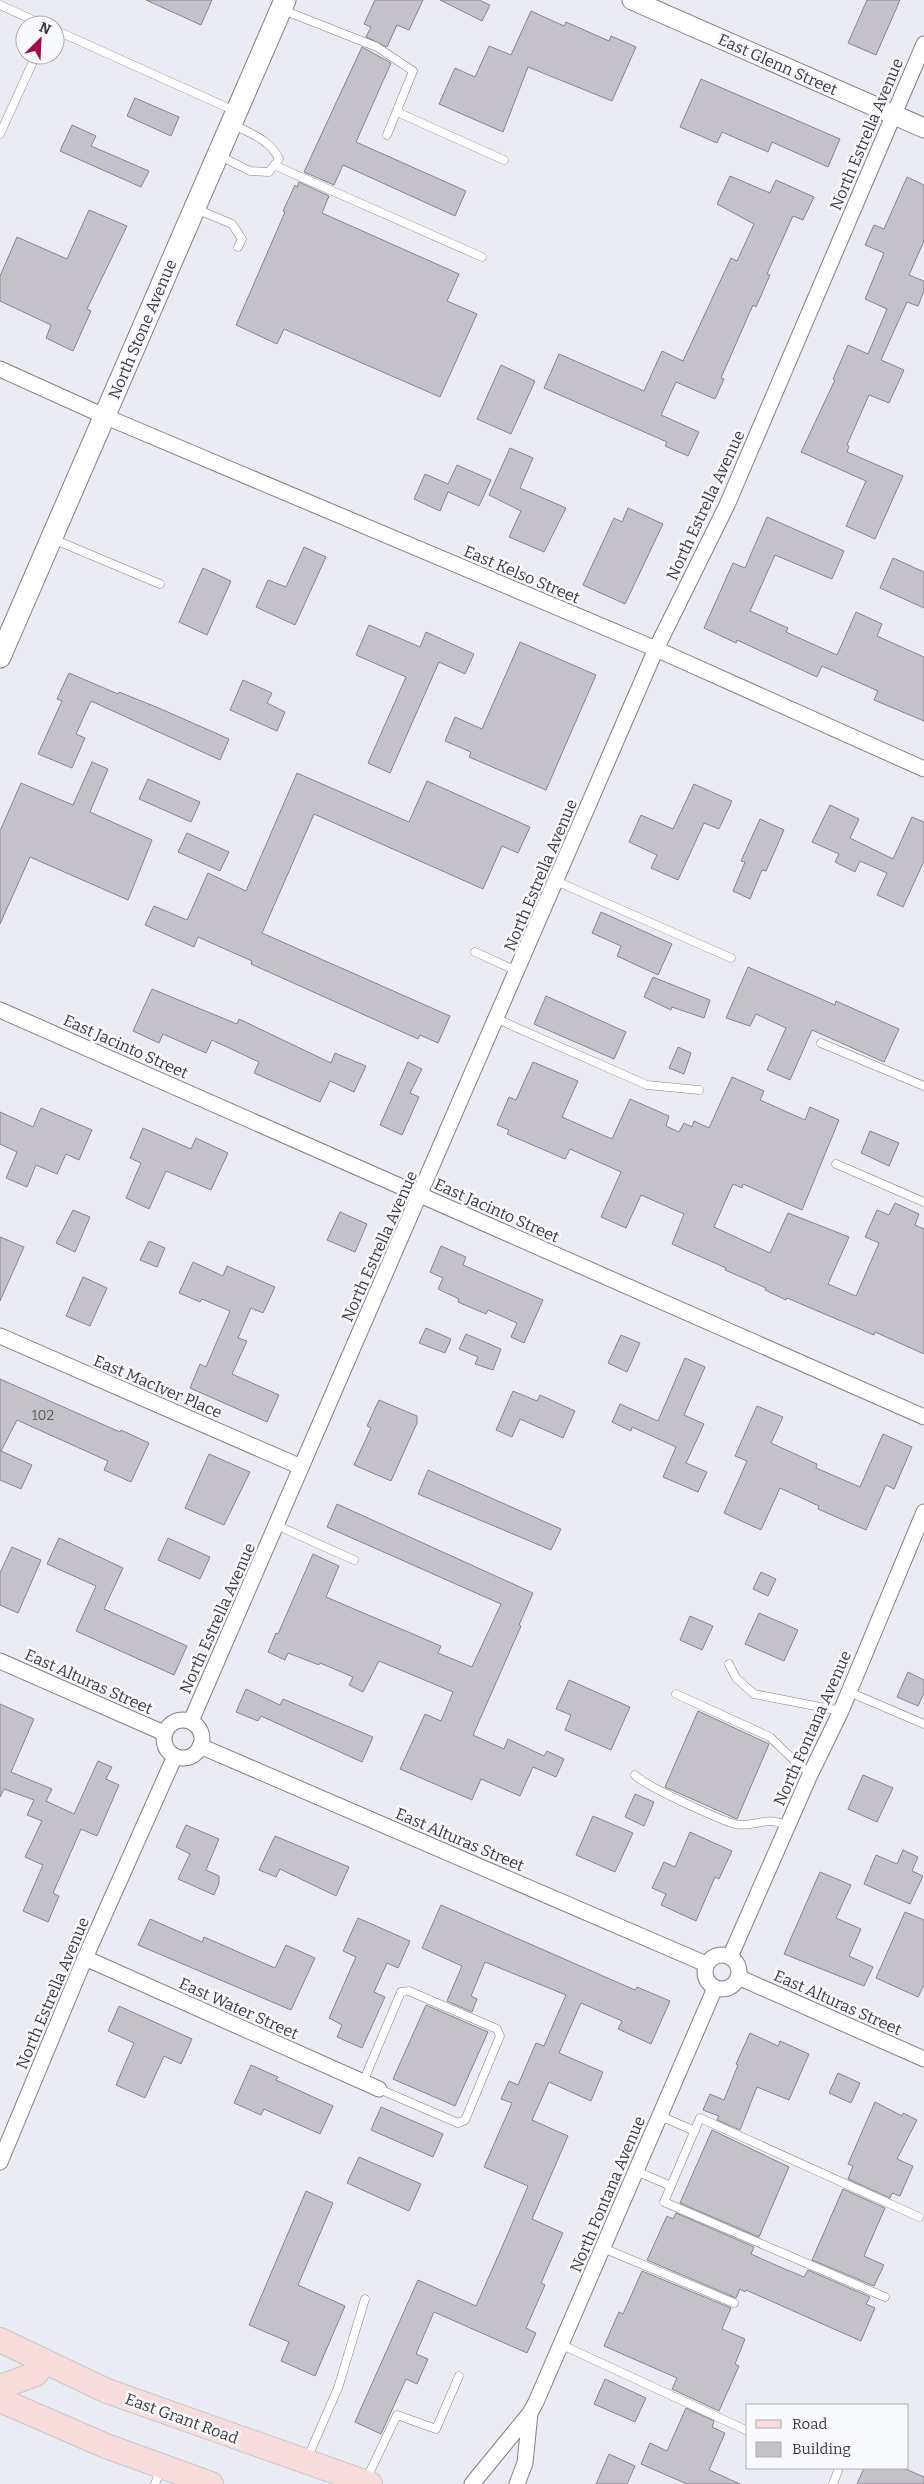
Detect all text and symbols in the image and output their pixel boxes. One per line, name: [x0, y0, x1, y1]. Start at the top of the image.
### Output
north arrow: [15, 15, 65, 65]
text: N: [37, 19, 54, 39]
street label: East Glenn Street: [715, 30, 841, 99]
street label: North Estrella Avenue: [826, 55, 907, 213]
street label: North Stone Avenue: [104, 256, 181, 402]
street label: North Estrella Avenue: [662, 427, 749, 583]
street label: East Kelso Street: [461, 541, 583, 608]
street label: North Estrella Avenue: [500, 796, 581, 954]
street label: East Jacinto Street: [60, 1010, 191, 1083]
street label: North Estrella Avenue: [338, 1168, 421, 1325]
street label: East Jacinto Street: [431, 1174, 562, 1247]
street label: East MacIver Place: [91, 1351, 225, 1422]
house number: 102: [32, 1407, 54, 1424]
street label: North Estrella Avenue: [176, 1540, 259, 1697]
street label: East Alturas Street: [22, 1645, 156, 1718]
street label: North Fontana Avenue: [770, 1648, 855, 1809]
street label: East Alturas Street: [393, 1804, 527, 1875]
street label: North Estrella Avenue: [12, 1914, 93, 2072]
street label: East Alturas Street: [771, 1966, 905, 2039]
street label: East Water Street: [176, 1974, 302, 2043]
street label: North Fontana Avenue: [566, 2113, 649, 2275]
street label: East Grant Road: [123, 2389, 241, 2448]
legend: [746, 2404, 909, 2469]
text: Road: [792, 2415, 827, 2433]
text: Building: [792, 2440, 851, 2458]

